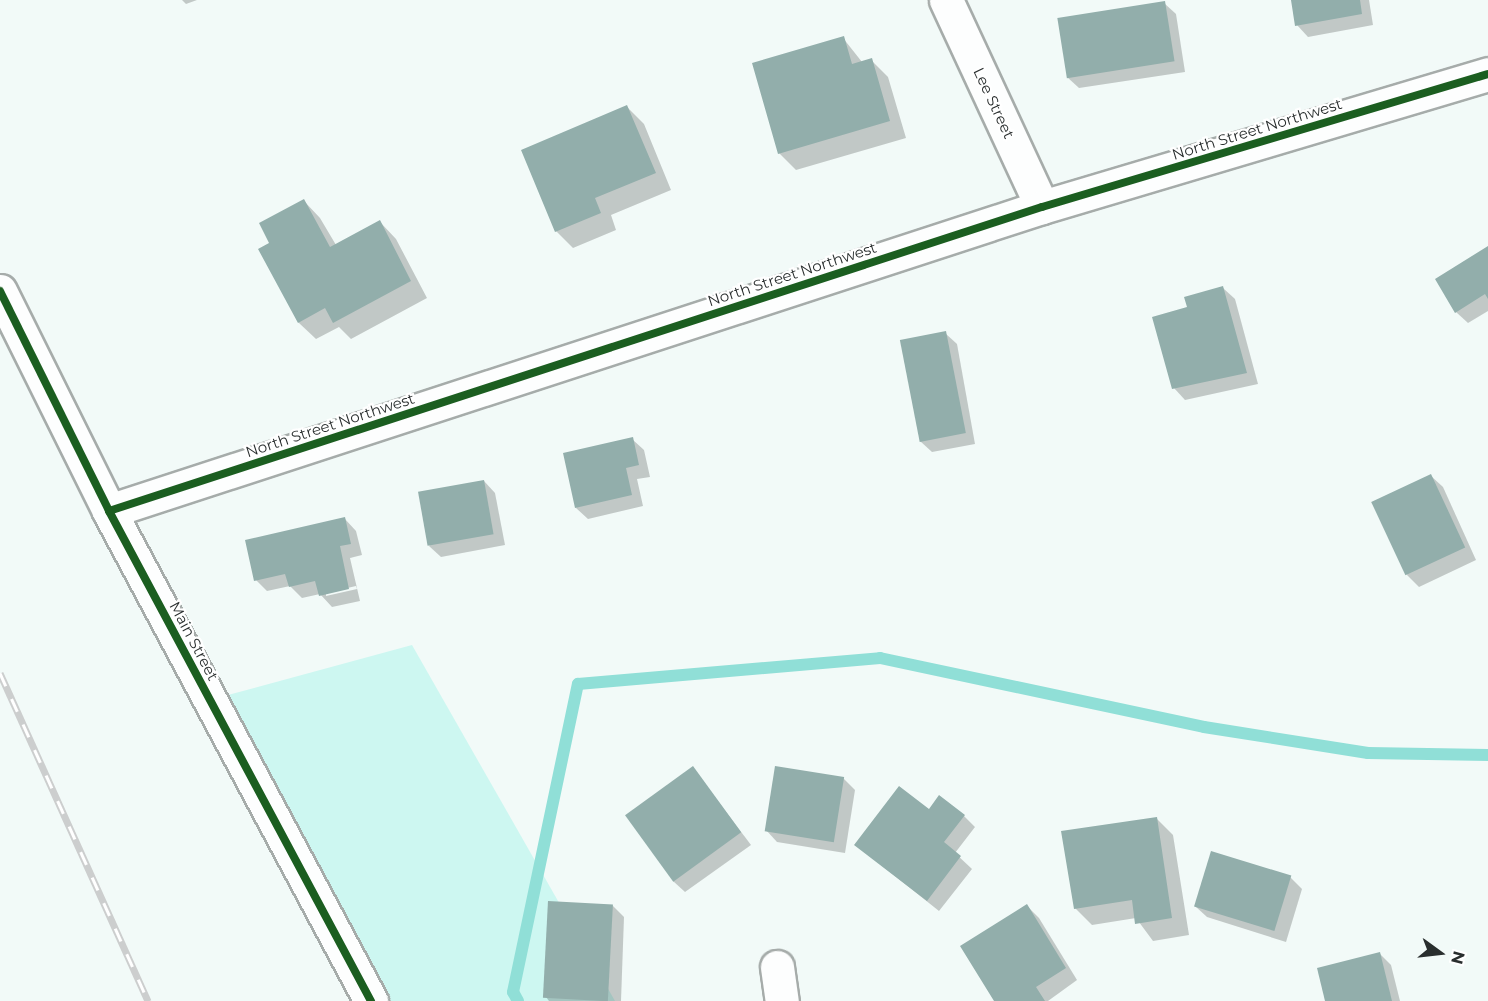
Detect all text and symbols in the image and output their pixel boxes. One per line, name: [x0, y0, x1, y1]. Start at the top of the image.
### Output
street label: Lee Street: [970, 65, 1018, 141]
street label: North Street Northwest: [1170, 95, 1344, 163]
street label: North Street Northwest: [705, 238, 879, 310]
street label: North Street Northwest: [243, 389, 417, 461]
street label: Main Street: [166, 599, 222, 683]
north arrow: [1410, 923, 1470, 983]
text: N: [1447, 949, 1469, 966]

